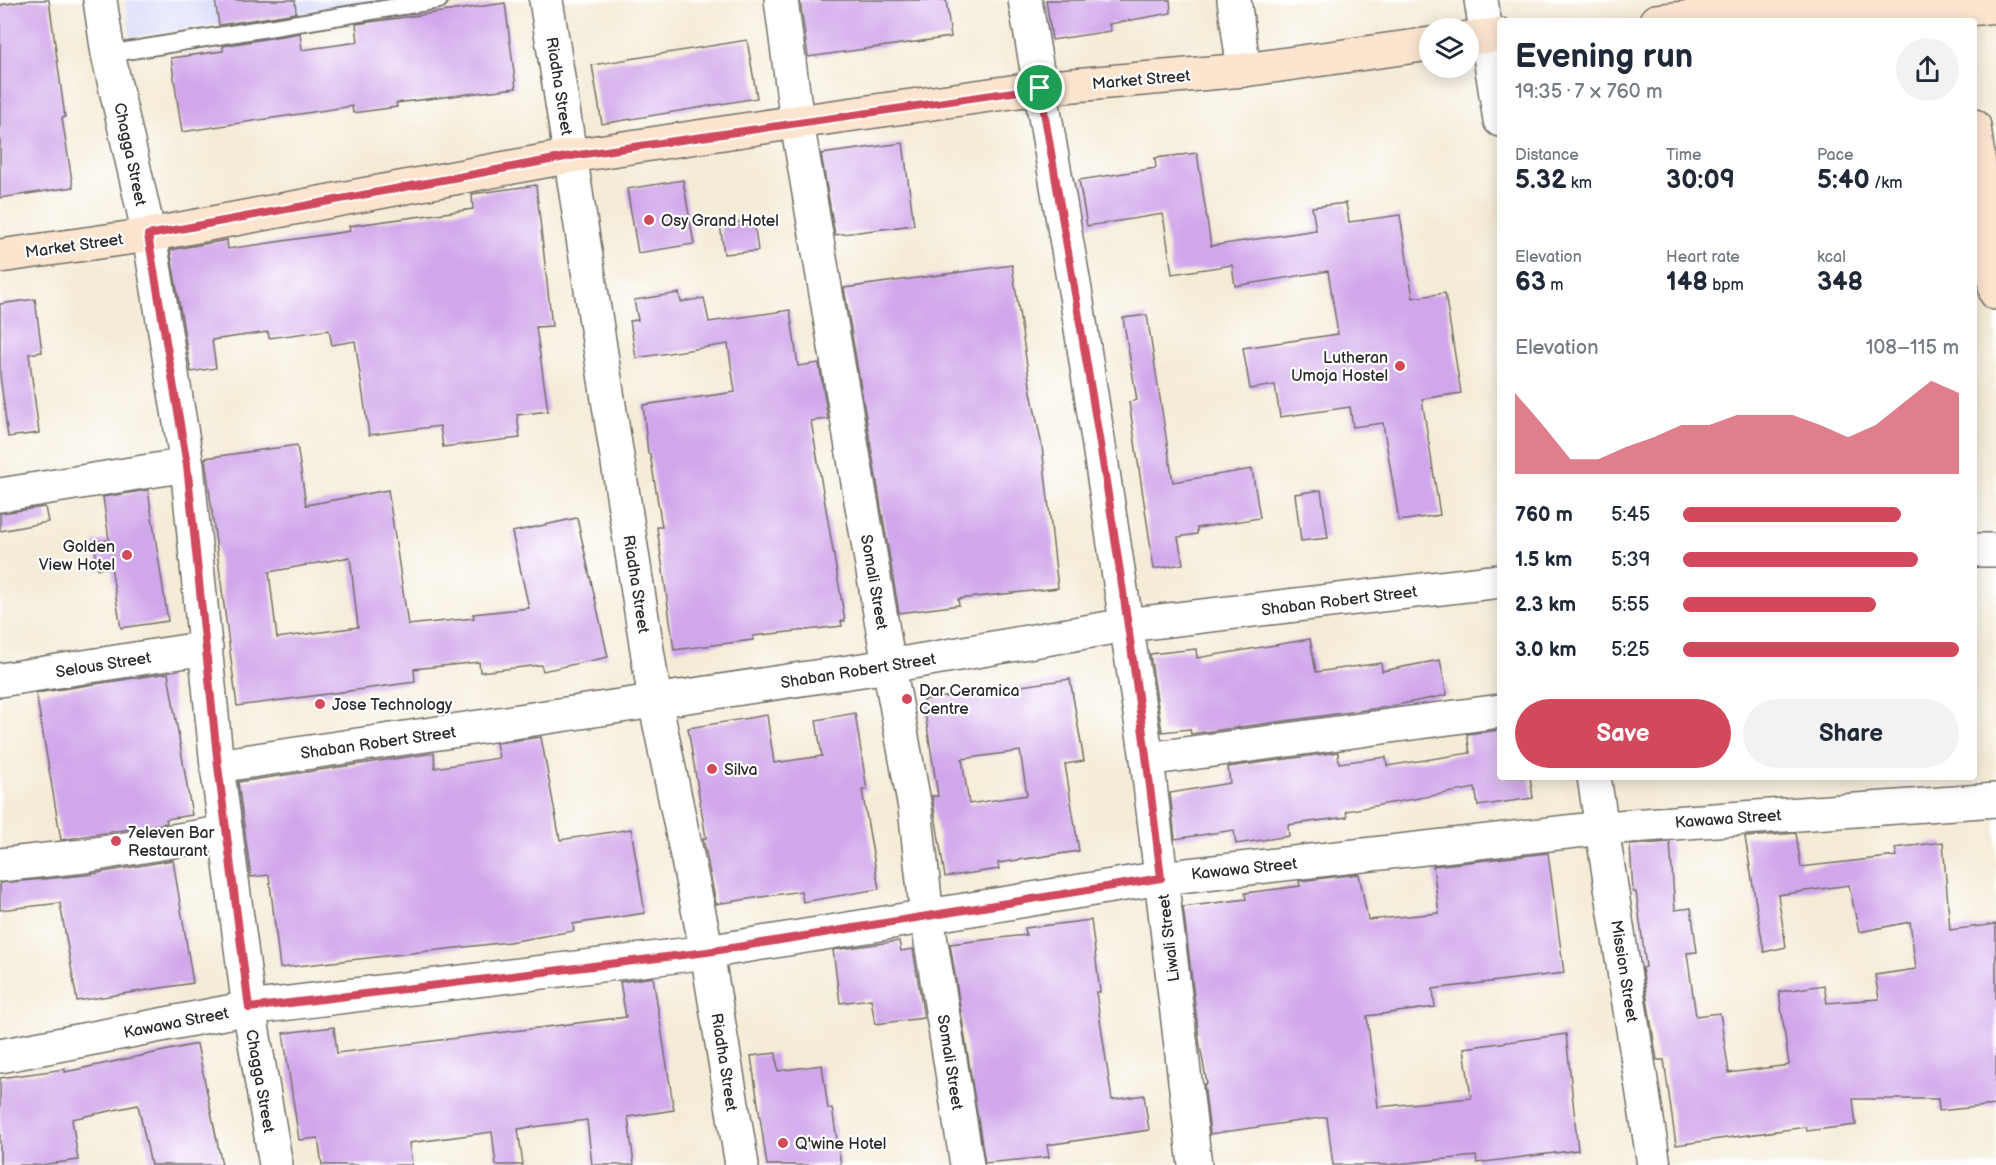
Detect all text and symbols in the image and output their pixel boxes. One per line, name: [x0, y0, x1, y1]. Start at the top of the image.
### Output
map controls: [1419, 18, 1479, 78]
button: layers: [1419, 18, 1479, 78]
street label: Riadha Street: [541, 36, 576, 137]
text: Evening run: [1515, 37, 1693, 77]
button: share: [1896, 38, 1959, 101]
pin: [1014, 62, 1065, 113]
street label: Market Street: [1091, 67, 1191, 94]
icon: arrive: [1023, 71, 1056, 104]
text: 19:35 · 7 × 760 m: [1515, 80, 1663, 104]
street label: Chagga Street: [109, 101, 150, 208]
text: Distance: [1515, 146, 1579, 165]
text: Time: [1666, 146, 1701, 165]
text: Pace: [1817, 146, 1853, 165]
text: 5.32: [1515, 165, 1566, 196]
text: 30:09: [1666, 165, 1735, 196]
text: 5:40: [1817, 165, 1870, 196]
text: km: [1566, 174, 1592, 193]
text: /km: [1870, 174, 1902, 193]
place label: Osy Grand Hotel: [661, 212, 779, 231]
marker: Osy Grand Hotel: [642, 213, 656, 227]
street label: Market Street: [24, 230, 124, 263]
text: Elevation: [1515, 248, 1582, 267]
text: Heart rate: [1666, 248, 1740, 267]
text: kcal: [1817, 248, 1846, 267]
text: 63: [1515, 267, 1546, 298]
text: 148: [1666, 267, 1708, 298]
text: 348: [1817, 267, 1863, 298]
text: m: [1546, 276, 1564, 295]
text: bpm: [1708, 276, 1744, 295]
text: Elevation: [1515, 336, 1598, 360]
text: 108–115 m: [1866, 336, 1959, 360]
place label: Lutheran Umoja Hostel: [1291, 349, 1388, 386]
marker: Lutheran Umoja Hostel: [1393, 359, 1407, 373]
text: 760 m: [1515, 503, 1573, 527]
text: 5:45: [1611, 503, 1650, 527]
street label: Somali Street: [856, 533, 891, 631]
street label: Riadha Street: [618, 534, 653, 635]
place label: Golden View Hotel: [39, 538, 115, 575]
marker: Golden View Hotel: [120, 548, 134, 562]
text: 1.5 km: [1515, 548, 1572, 572]
text: 5:39: [1611, 548, 1650, 572]
street label: Shaban Robert Street: [1260, 582, 1418, 620]
text: 2.3 km: [1515, 593, 1576, 617]
text: 5:55: [1611, 593, 1649, 617]
text: 3.0 km: [1515, 638, 1576, 662]
text: 5:25: [1611, 638, 1650, 662]
street label: Selous Street: [54, 649, 152, 682]
street label: Shaban Robert Street: [779, 650, 937, 693]
place label: Dar Ceramica Centre: [919, 682, 1020, 719]
marker: Dar Ceramica Centre: [900, 692, 914, 706]
place label: Jose Technology: [332, 696, 453, 715]
marker: Jose Technology: [313, 697, 327, 711]
button: Save: [1515, 699, 1731, 768]
button: Share: [1743, 699, 1959, 768]
street label: Shaban Robert Street: [299, 723, 457, 764]
place label: Silva: [724, 761, 758, 780]
marker: Silva: [705, 762, 719, 776]
street label: Kawawa Street: [1674, 806, 1782, 833]
place label: 7eleven Bar Restaurant: [128, 824, 215, 861]
marker: 7eleven Bar Restaurant: [109, 834, 123, 848]
street label: Kawawa Street: [1190, 854, 1298, 885]
street label: Liwali Street: [1155, 893, 1184, 983]
street label: Mission Street: [1606, 919, 1641, 1024]
street label: Kawawa Street: [122, 1004, 230, 1043]
street label: Riadha Street: [706, 1012, 741, 1113]
street label: Somali Street: [933, 1013, 966, 1111]
street label: Chagga Street: [241, 1028, 278, 1135]
place label: Q'wine Hotel: [795, 1135, 886, 1154]
marker: Q'wine Hotel: [776, 1136, 790, 1150]

